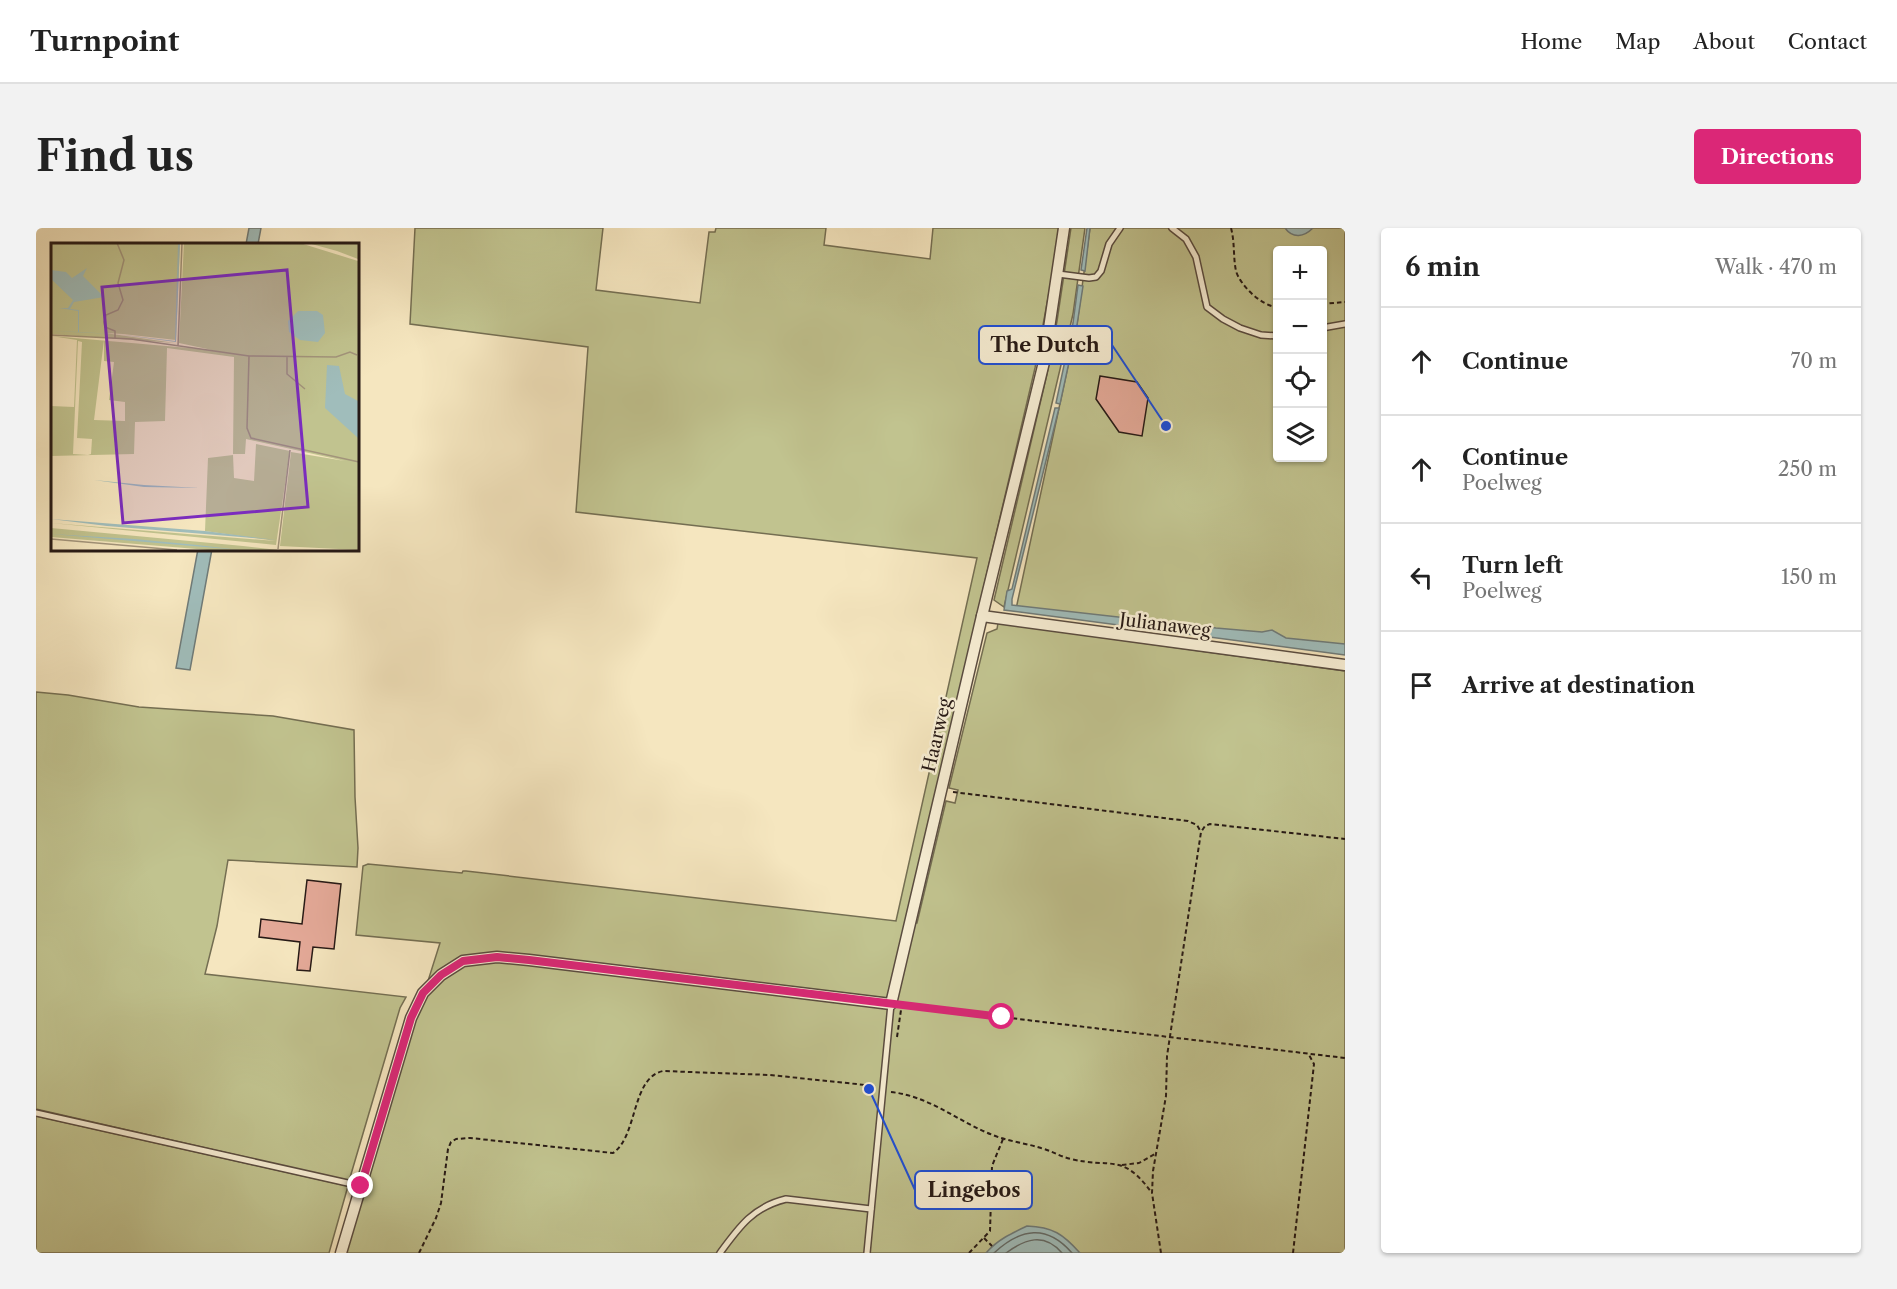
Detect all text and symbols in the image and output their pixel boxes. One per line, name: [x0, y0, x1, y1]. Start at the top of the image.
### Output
text: Turnpoint: [30, 24, 179, 58]
text: Home: [1521, 29, 1582, 54]
text: Map: [1615, 29, 1660, 54]
text: About: [1693, 29, 1755, 54]
text: Contact: [1788, 29, 1867, 54]
button: Directions: [1694, 129, 1861, 184]
text: Find us: [36, 130, 194, 182]
inset map: [51, 243, 358, 550]
map controls: [1273, 246, 1327, 462]
button: +: [1273, 246, 1327, 300]
text: 6 min: [1405, 251, 1480, 283]
text: Walk · 470 m: [1715, 255, 1837, 279]
button: −: [1273, 300, 1327, 354]
callout: The Dutch: [979, 326, 1112, 364]
text: The Dutch: [990, 333, 1100, 357]
icon: ahead: [1405, 345, 1438, 378]
text: Continue: [1462, 348, 1568, 375]
text: 70 m: [1791, 349, 1837, 373]
button: locate: [1273, 354, 1327, 408]
button: layers: [1273, 408, 1327, 462]
text: Continue: [1462, 444, 1568, 471]
icon: ahead: [1405, 453, 1438, 486]
text: 250 m: [1778, 457, 1837, 481]
text: Poelweg: [1462, 471, 1542, 495]
text: Turn left: [1462, 552, 1563, 579]
icon: left: [1405, 561, 1438, 594]
text: 150 m: [1781, 565, 1837, 589]
text: Poelweg: [1462, 579, 1542, 603]
street label: Julianaweg: [1115, 608, 1212, 642]
icon: arrive: [1405, 669, 1438, 702]
text: Arrive at destination: [1462, 672, 1695, 699]
street label: Haarweg: [918, 695, 956, 774]
route start: [988, 1003, 1014, 1029]
callout: Lingebos: [915, 1171, 1032, 1209]
route end: [347, 1172, 373, 1198]
text: Lingebos: [927, 1178, 1021, 1202]

